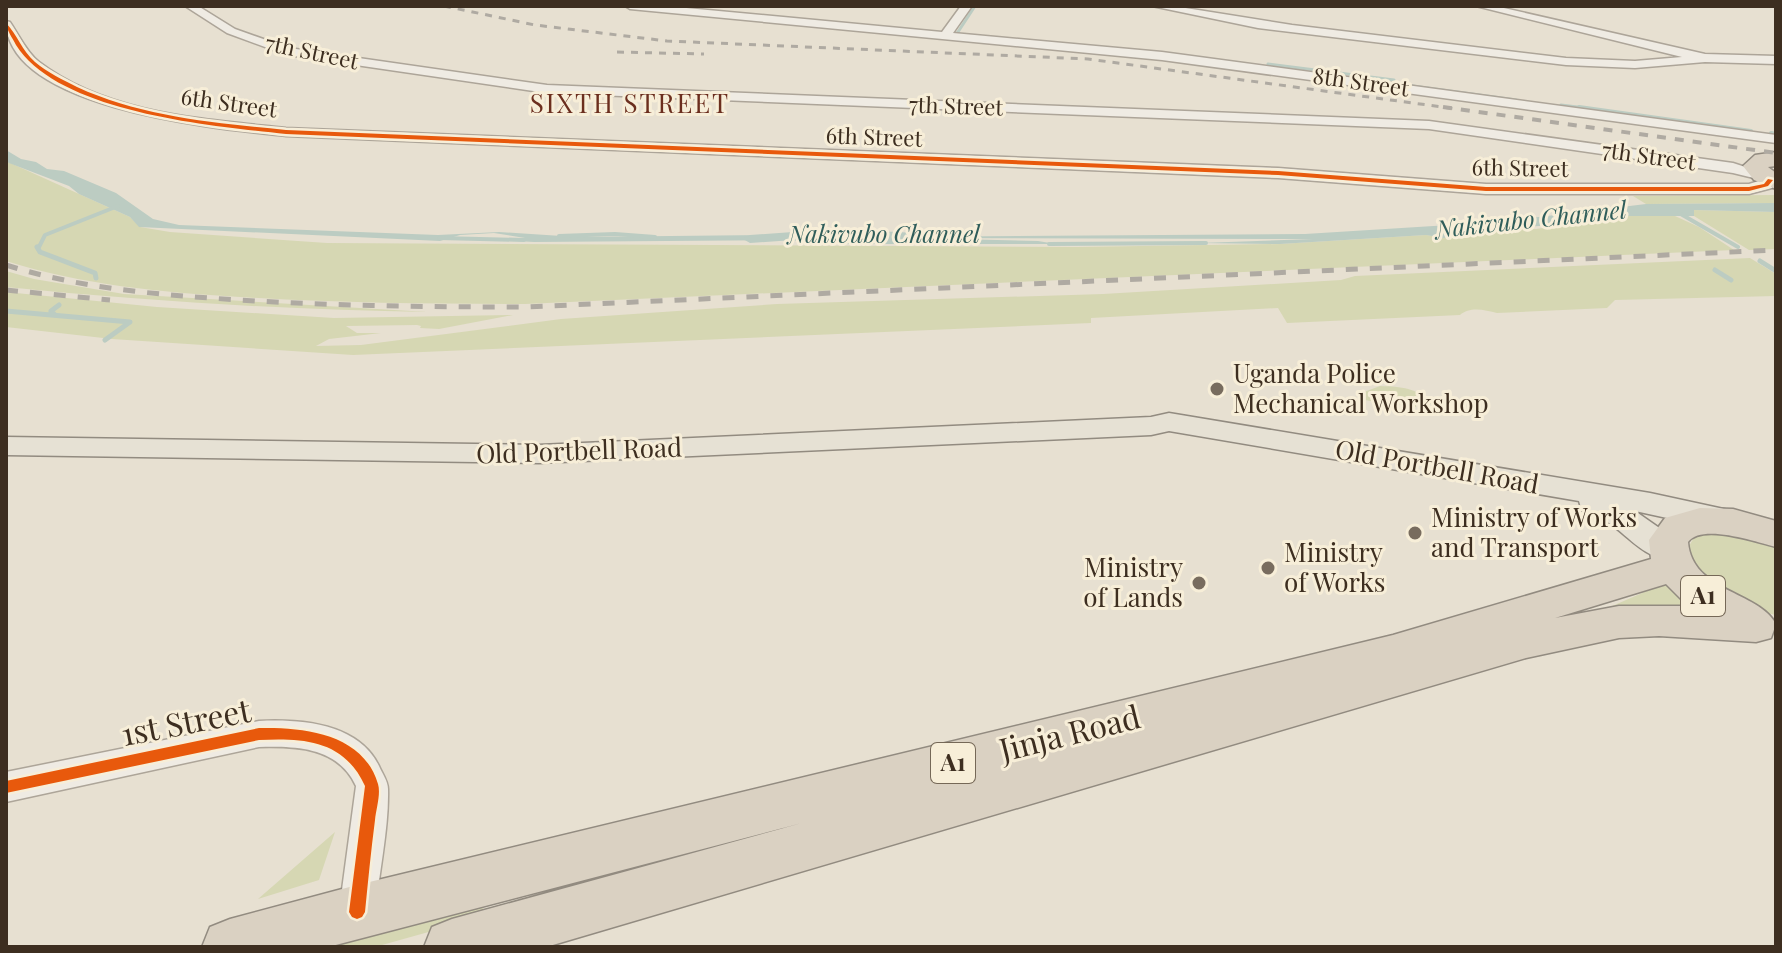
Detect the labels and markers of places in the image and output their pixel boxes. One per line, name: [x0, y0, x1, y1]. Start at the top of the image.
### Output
place label: Uganda Police Mechanical Workshop: [1233, 355, 1489, 420]
marker: Uganda Police Mechanical Workshop: [1208, 380, 1226, 398]
place label: Ministry of Works and Transport: [1431, 499, 1637, 564]
marker: Ministry of Works and Transport: [1406, 524, 1424, 542]
place label: Ministry of Works: [1284, 534, 1385, 599]
place label: Ministry of Lands: [1083, 549, 1183, 614]
marker: Ministry of Works: [1259, 559, 1277, 577]
marker: Ministry of Lands: [1190, 574, 1208, 592]

